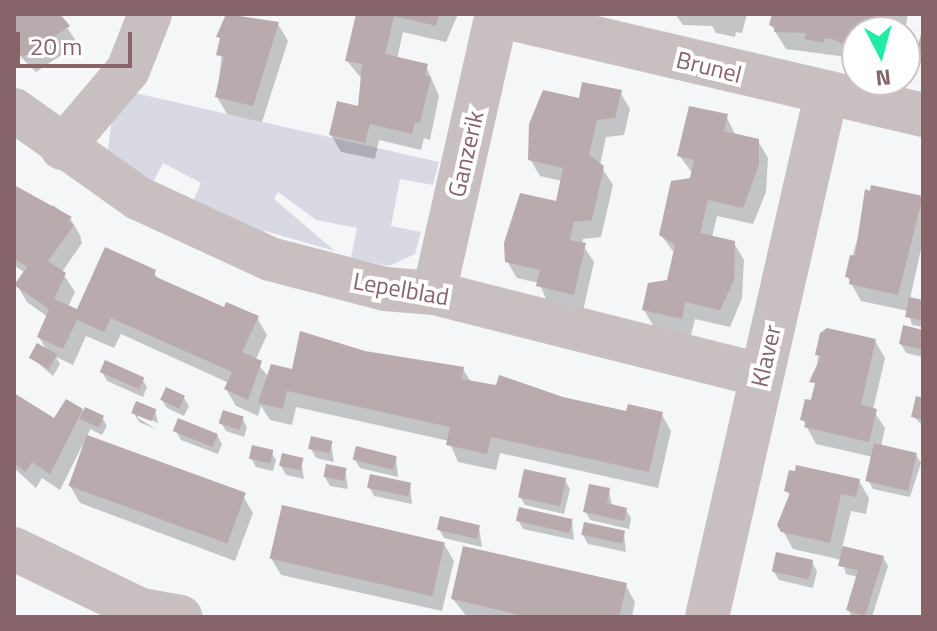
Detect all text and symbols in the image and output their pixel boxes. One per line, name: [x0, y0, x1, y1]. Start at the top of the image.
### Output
scale bar: [20, 16, 136, 66]
north arrow: [841, 16, 921, 96]
text: 20 m: [30, 28, 82, 64]
street label: Brunel: [673, 45, 745, 89]
text: N: [874, 60, 893, 96]
street label: Ganzerik: [442, 108, 490, 200]
street label: Lepelblad: [351, 266, 451, 312]
street label: Klaver: [745, 322, 787, 390]

